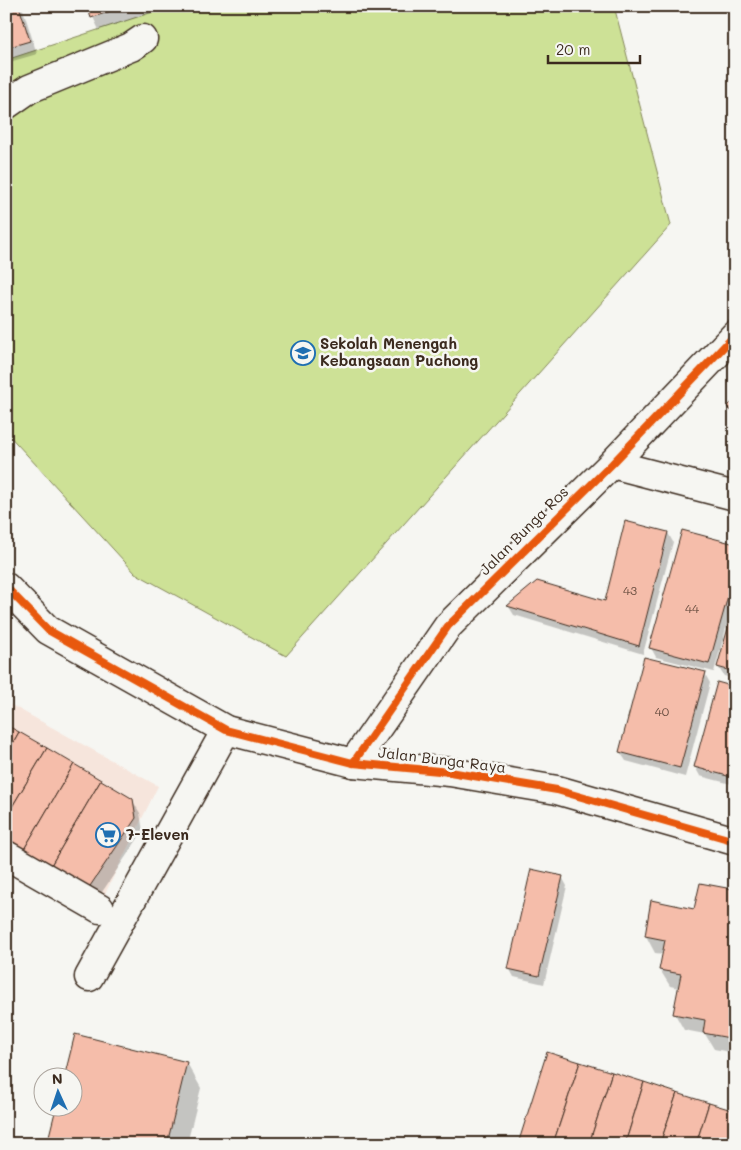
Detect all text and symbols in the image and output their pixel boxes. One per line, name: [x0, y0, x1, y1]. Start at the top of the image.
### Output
scale bar: [548, 32, 641, 64]
text: 20 m: [556, 39, 590, 59]
place label: Sekolah Menengah Kebangsaan Puchong: [320, 333, 478, 370]
school or university icon: Sekolah Menengah Kebangsaan Puchong: [290, 340, 316, 366]
street label: Jalan Bunga Ros: [474, 481, 572, 579]
house number: 43: [623, 582, 637, 598]
house number: 44: [685, 600, 699, 616]
house number: 40: [655, 703, 670, 719]
street label: Jalan Bunga Raya: [377, 741, 507, 777]
supermarket icon: 7-Eleven: [95, 822, 121, 848]
place label: 7-Eleven: [126, 824, 189, 844]
north arrow: [32, 1068, 82, 1118]
text: N: [51, 1069, 63, 1088]

